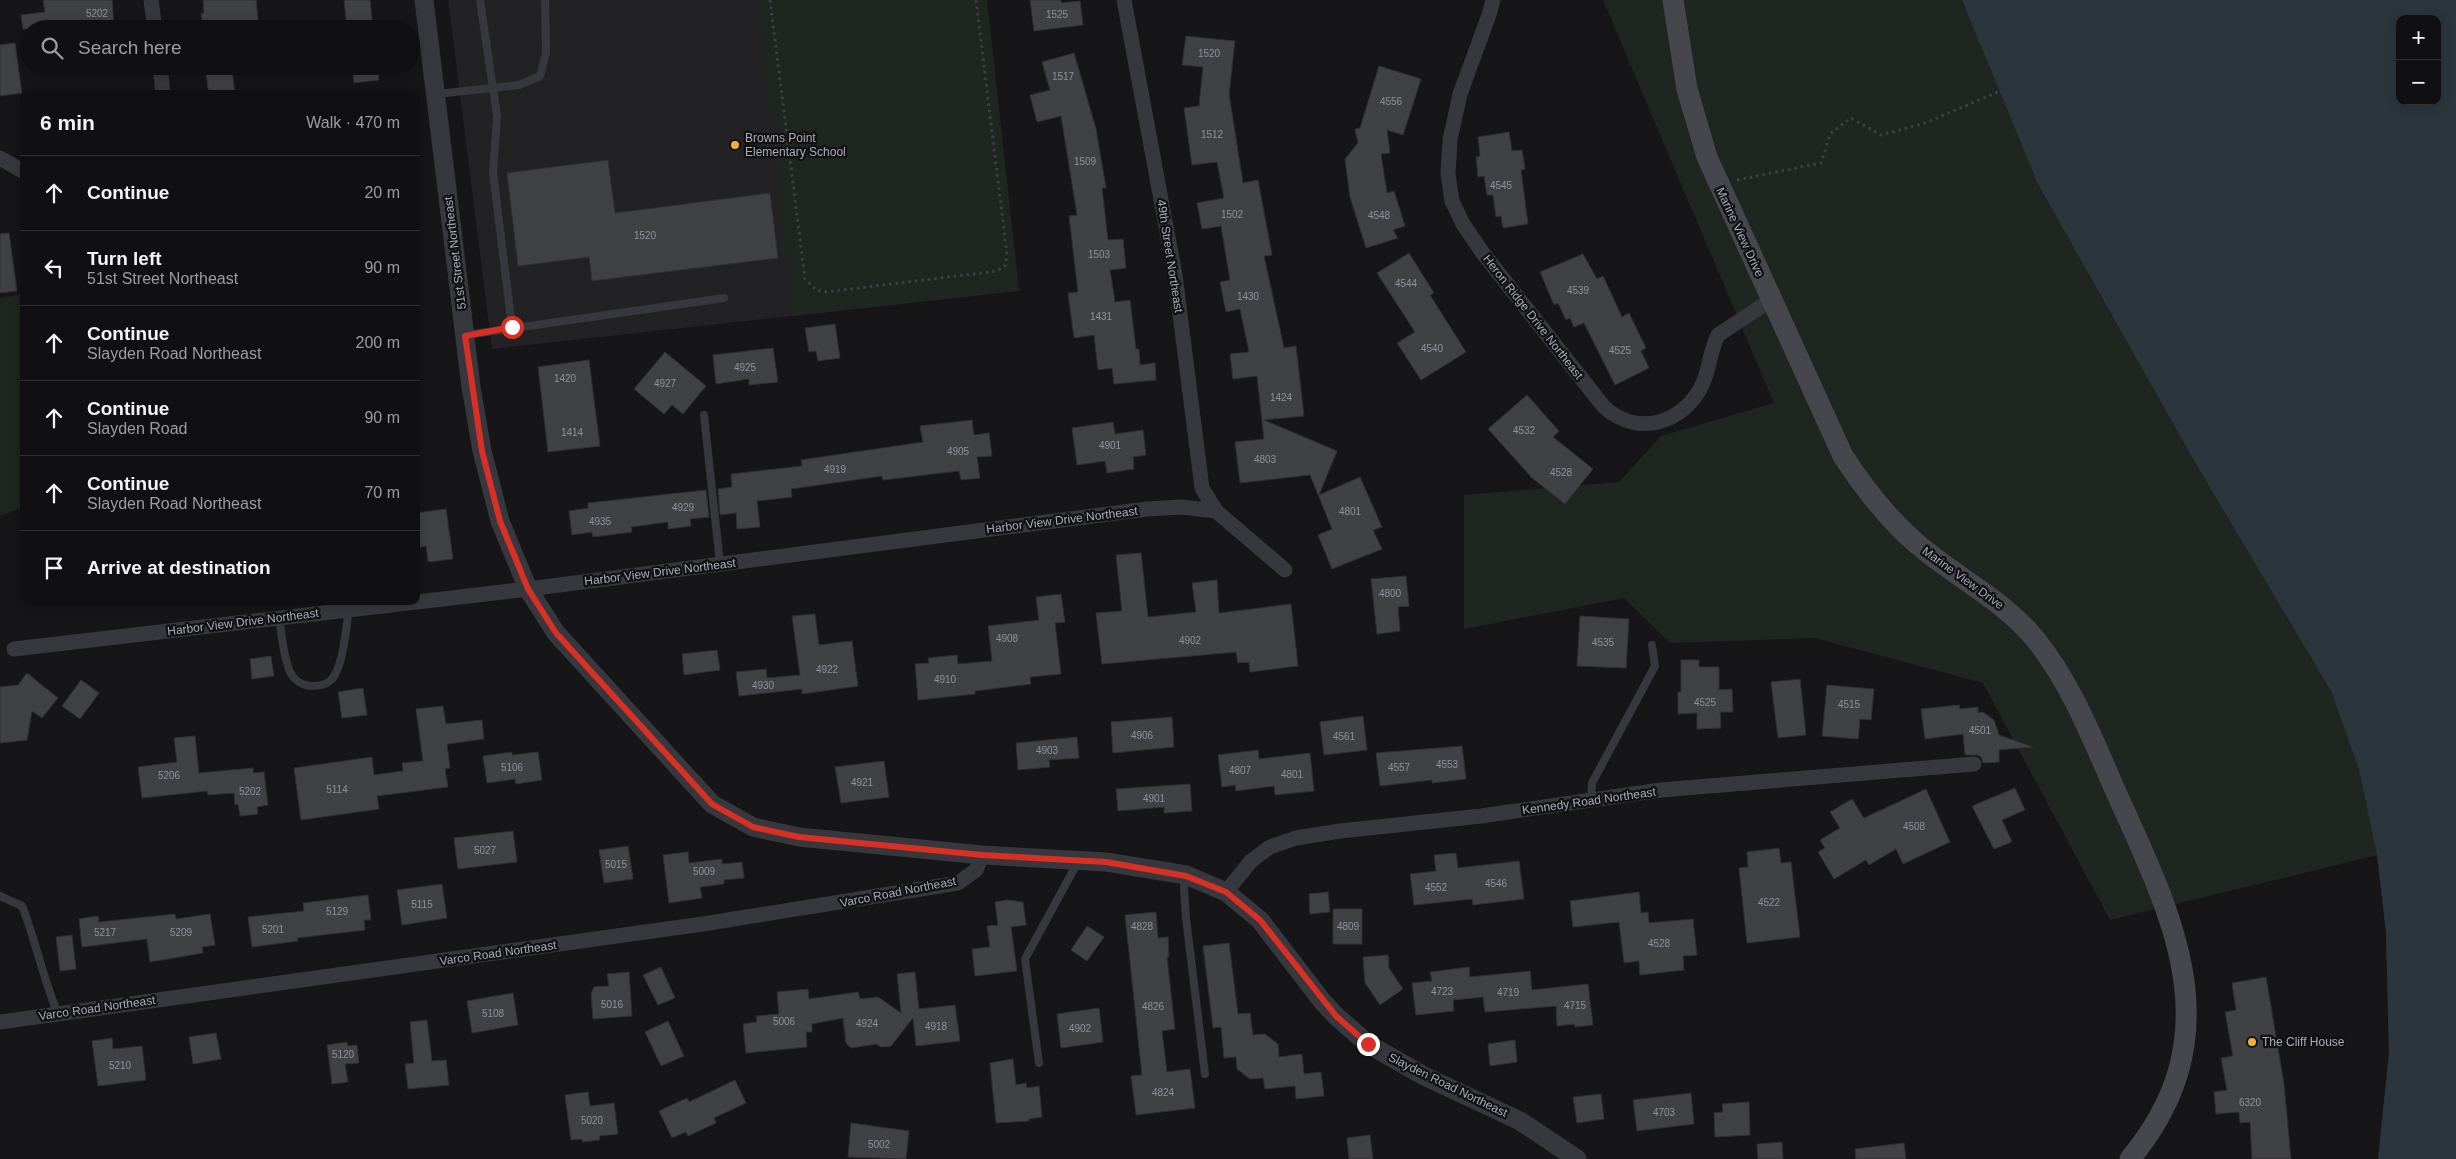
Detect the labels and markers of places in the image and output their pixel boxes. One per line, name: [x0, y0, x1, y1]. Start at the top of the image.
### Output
place label: Browns Point Elementary School: [745, 131, 846, 159]
marker: Browns Point Elementary School: [729, 139, 741, 151]
place label: The Cliff House: [2262, 1035, 2345, 1049]
marker: The Cliff House: [2246, 1036, 2258, 1048]

